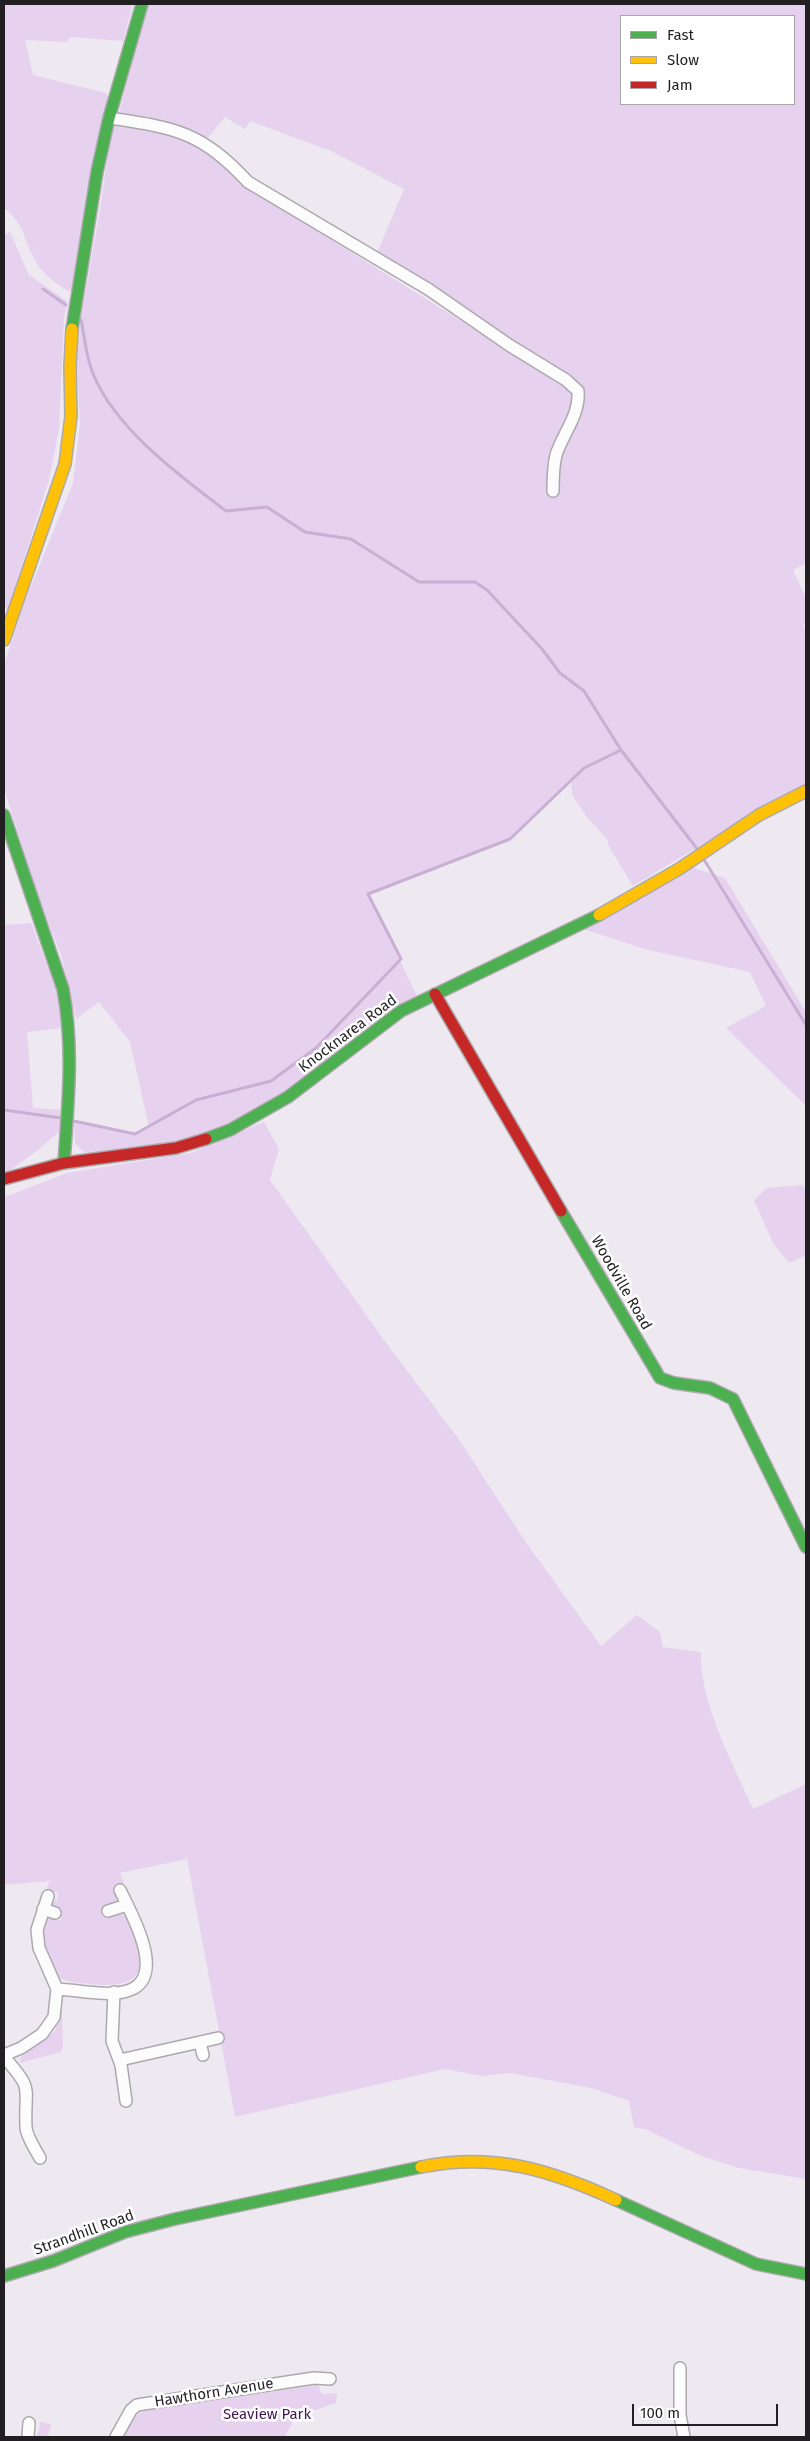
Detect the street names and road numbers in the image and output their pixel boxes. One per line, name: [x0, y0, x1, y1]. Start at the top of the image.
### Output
street label: Knocknarea Road: [295, 991, 401, 1077]
street label: Woodville Road: [587, 1233, 655, 1333]
street label: Strandhill Road: [32, 2207, 136, 2259]
street label: Hawthorn Avenue: [153, 2375, 275, 2411]

